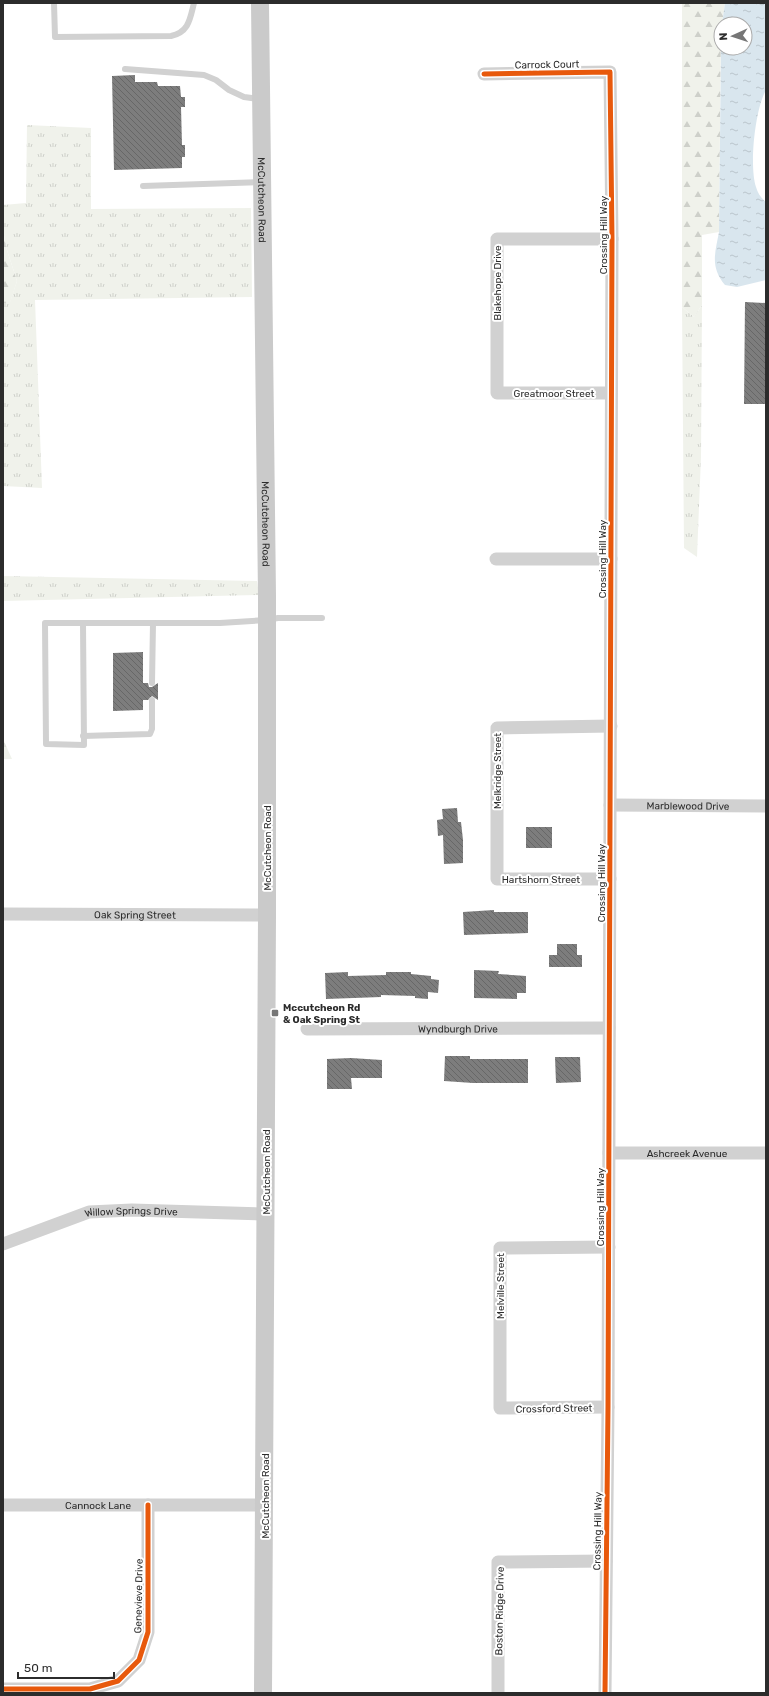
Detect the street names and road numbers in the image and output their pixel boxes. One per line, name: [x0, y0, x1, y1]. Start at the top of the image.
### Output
street label: Carrock Court: [515, 58, 579, 72]
street label: McCutcheon Road: [255, 157, 268, 243]
street label: Crossing Hill Way: [598, 195, 610, 274]
street label: Blakehope Drive: [492, 245, 504, 321]
street label: Greatmoor Street: [514, 388, 594, 400]
street label: McCutcheon Road: [259, 481, 272, 567]
street label: Crossing Hill Way: [597, 519, 609, 598]
street label: Melkridge Street: [492, 733, 504, 809]
street label: Marblewood Drive: [646, 800, 730, 813]
street label: McCutcheon Road: [262, 805, 274, 891]
street label: Crossing Hill Way: [596, 843, 608, 922]
street label: Hartshorn Street: [502, 874, 580, 886]
street label: Oak Spring Street: [94, 909, 176, 922]
street label: Wyndburgh Drive: [418, 1023, 498, 1036]
street label: McCutcheon Road: [261, 1129, 273, 1215]
street label: Ashcreek Avenue: [647, 1148, 728, 1160]
street label: Crossing Hill Way: [595, 1167, 607, 1246]
street label: Willow Springs Drive: [83, 1205, 178, 1220]
street label: Melville Street: [495, 1253, 507, 1319]
street label: Crossford Street: [516, 1402, 593, 1416]
street label: McCutcheon Road: [260, 1453, 272, 1539]
street label: Crossing Hill Way: [591, 1491, 605, 1570]
street label: Cannock Lane: [65, 1500, 131, 1512]
street label: Genevieve Drive: [132, 1558, 146, 1633]
street label: Boston Ridge Drive: [493, 1566, 507, 1655]

